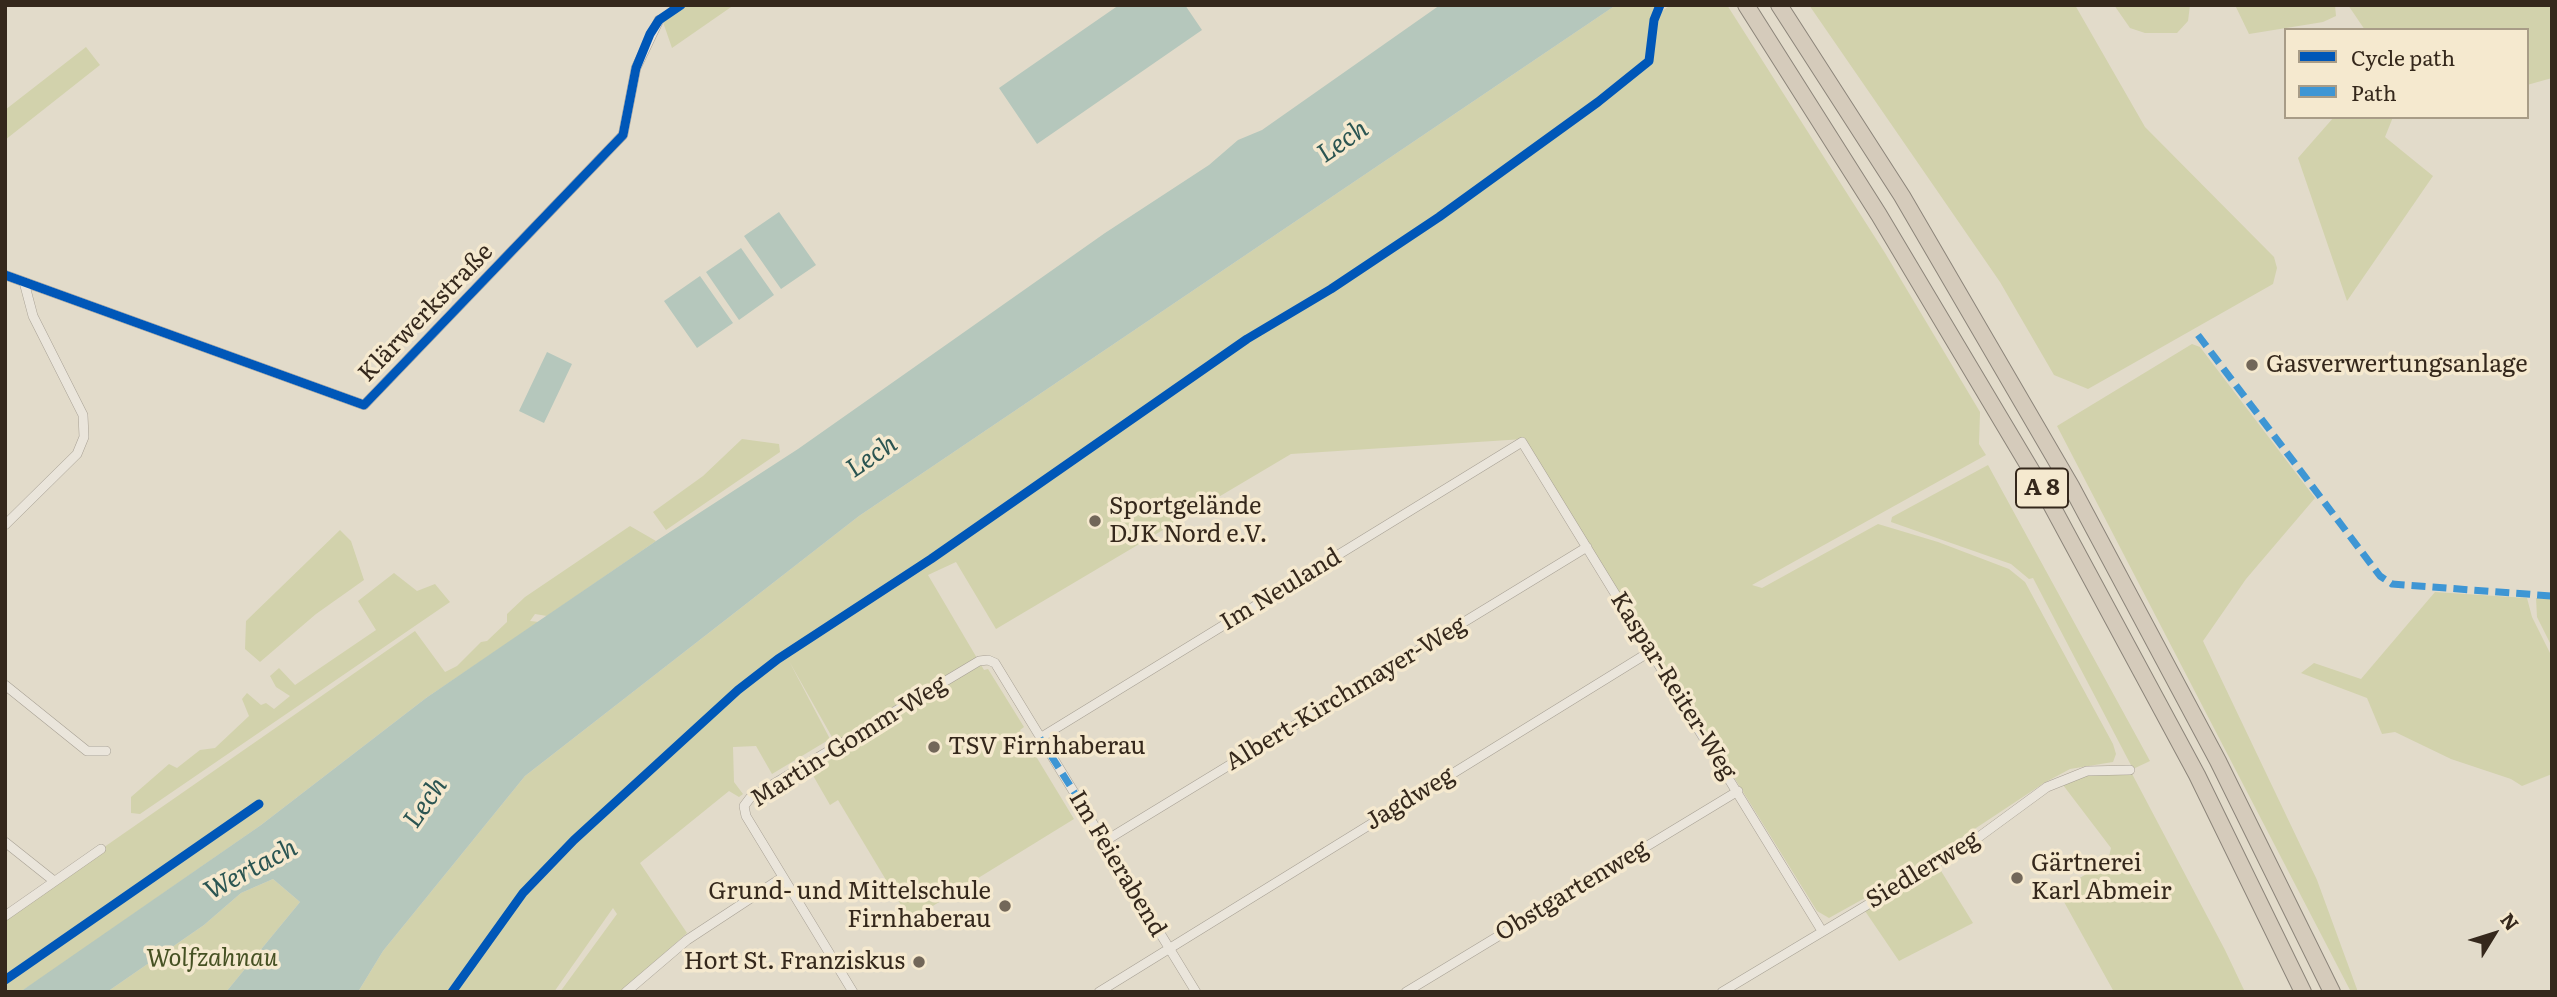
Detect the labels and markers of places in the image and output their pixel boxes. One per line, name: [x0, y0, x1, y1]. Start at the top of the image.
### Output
place label: Gasverwertungsanlage: [2266, 351, 2528, 379]
marker: Gasverwertungsanlage: [2244, 357, 2260, 373]
place label: Sportgelände DJK Nord e.V.: [1109, 493, 1267, 549]
marker: Sportgelände DJK Nord e.V.: [1087, 513, 1103, 529]
place label: TSV Firnhaberau: [948, 733, 1146, 761]
marker: TSV Firnhaberau: [926, 739, 942, 755]
place label: Gärtnerei Karl Abmeir: [2031, 850, 2172, 906]
marker: Gärtnerei Karl Abmeir: [2009, 870, 2025, 886]
place label: Grund- und Mittelschule Firnhaberau: [708, 878, 991, 934]
marker: Grund- und Mittelschule Firnhaberau: [997, 898, 1013, 914]
place label: Hort St. Franziskus: [684, 948, 905, 976]
marker: Hort St. Franziskus: [911, 954, 927, 970]

